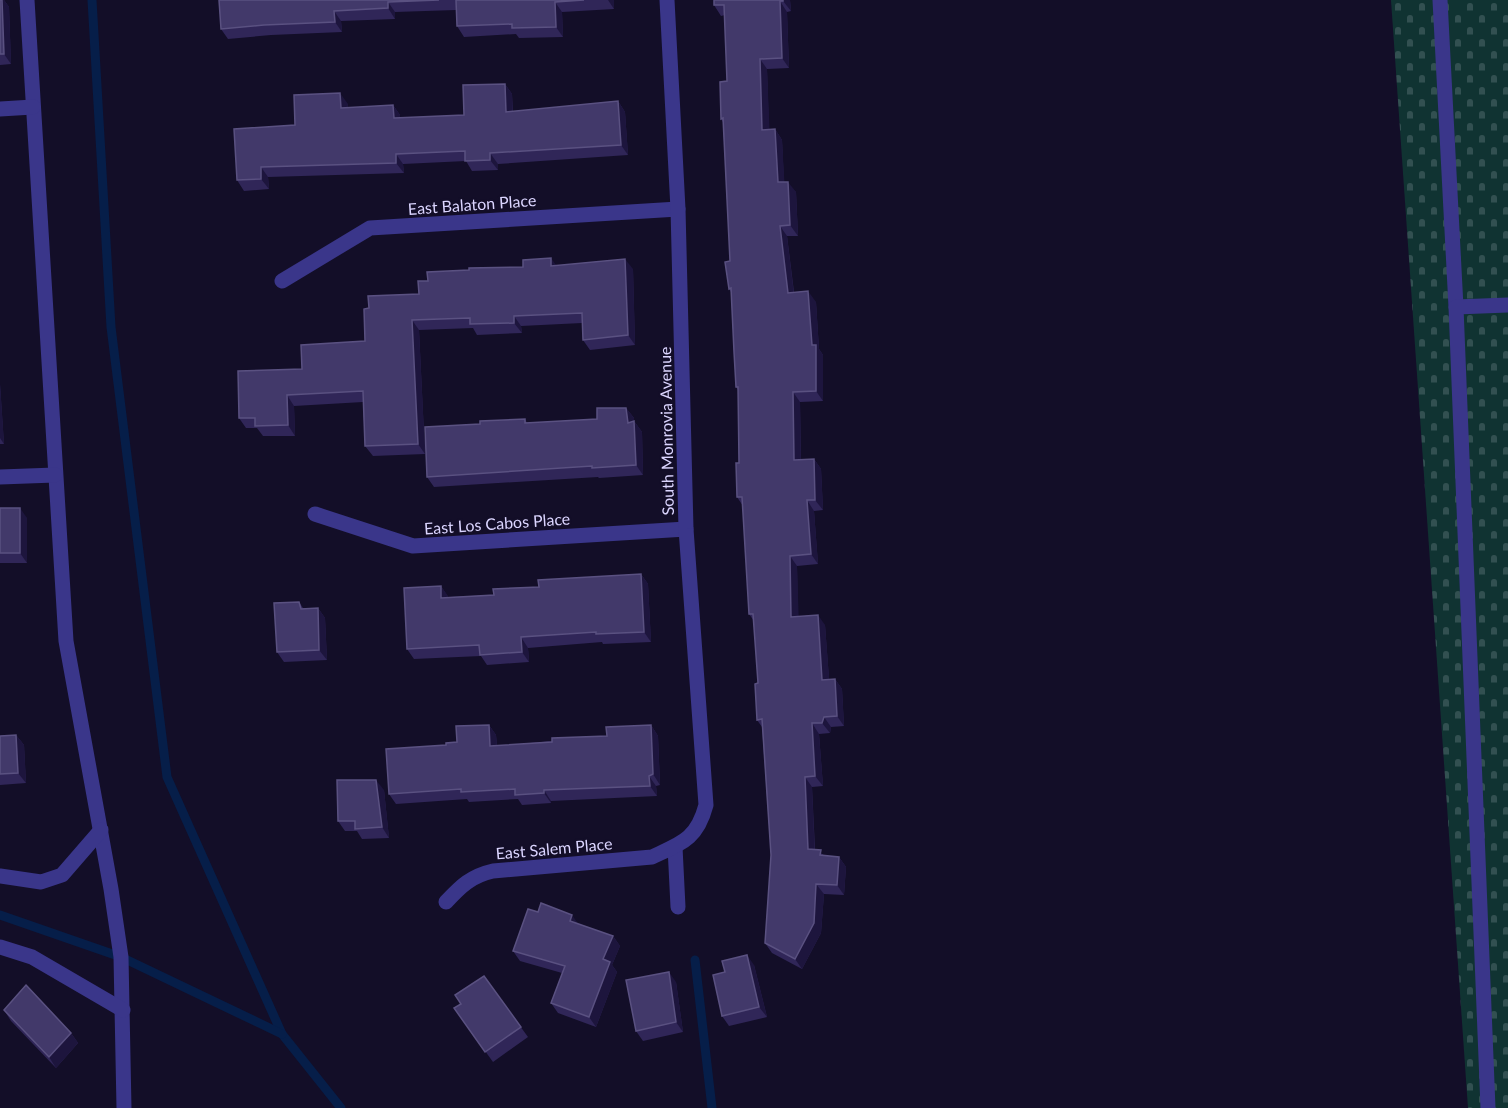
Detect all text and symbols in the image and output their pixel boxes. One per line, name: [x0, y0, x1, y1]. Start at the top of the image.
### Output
street label: East Balaton Place: [407, 190, 537, 218]
street label: South Monrovia Avenue: [655, 346, 677, 516]
street label: East Los Cabos Place: [423, 508, 571, 538]
street label: East Salem Place: [495, 833, 613, 863]

